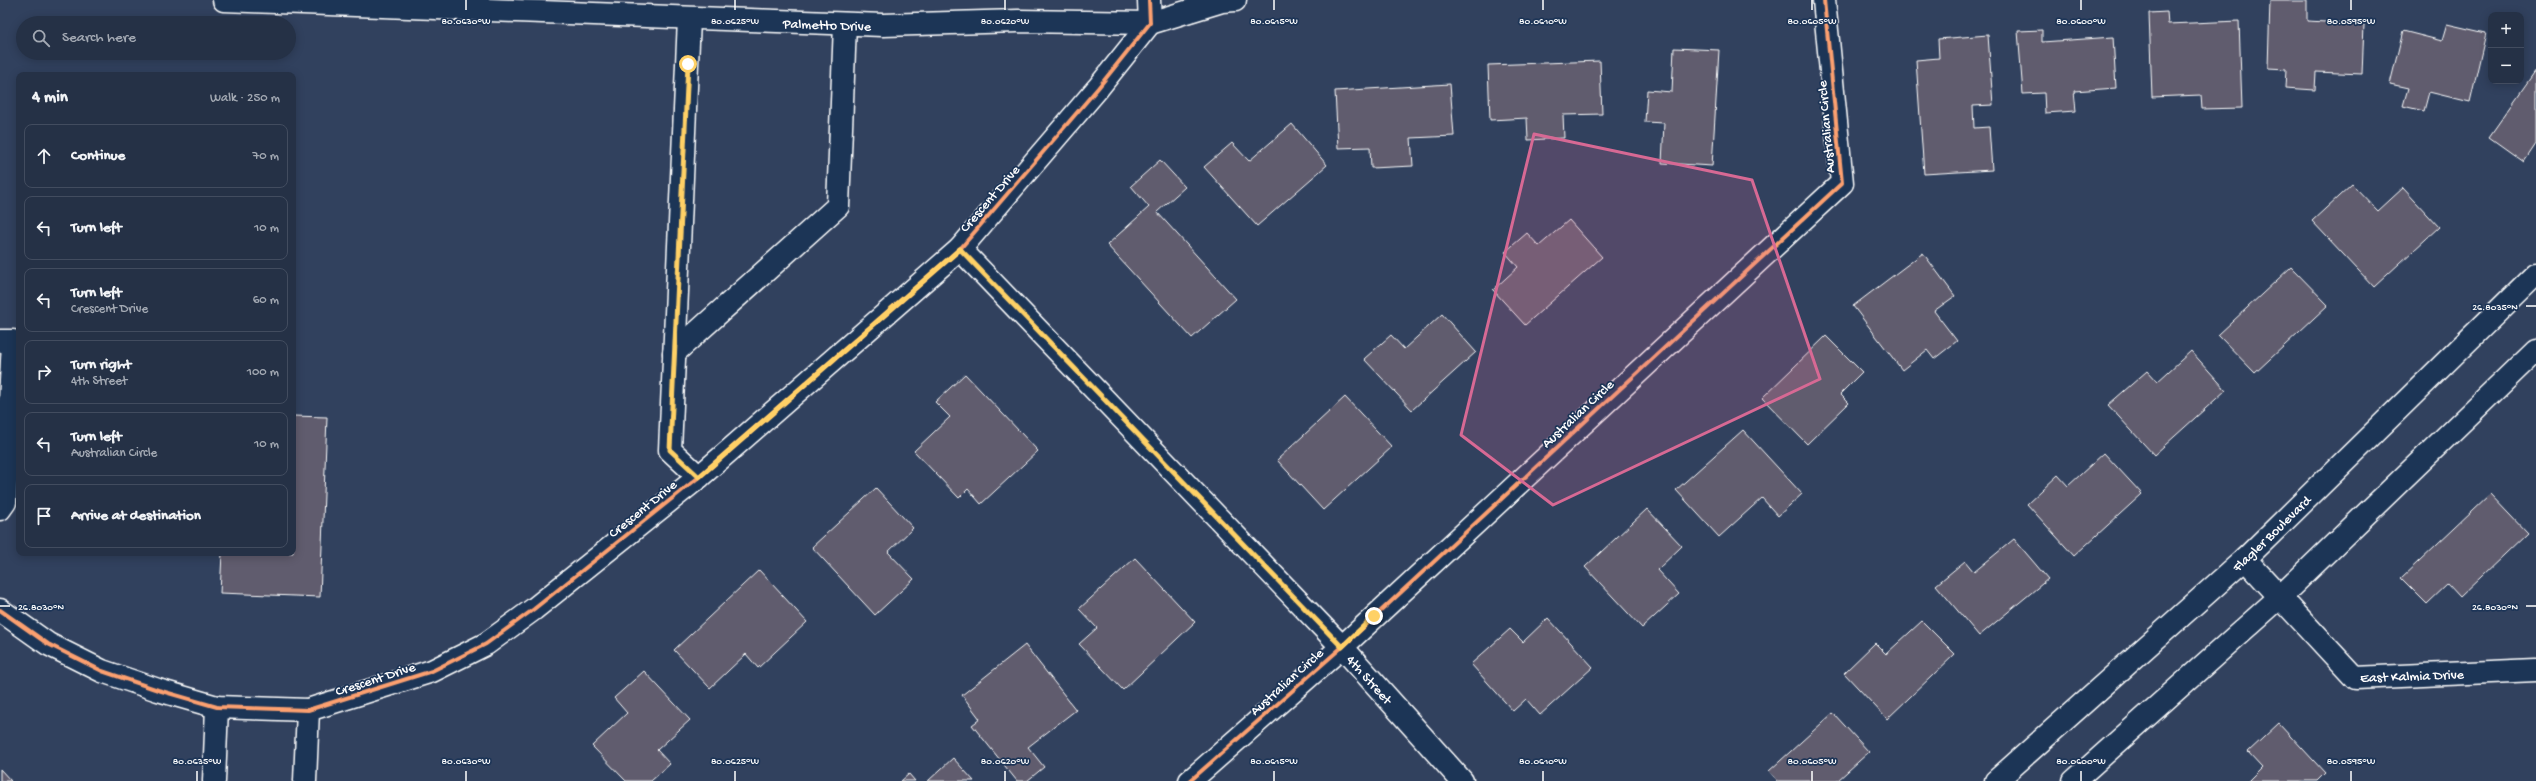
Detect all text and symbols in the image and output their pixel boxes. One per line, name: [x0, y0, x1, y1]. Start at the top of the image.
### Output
map controls: [2488, 12, 2524, 84]
button: +: [2488, 12, 2524, 48]
search box: [16, 16, 296, 60]
text: 80.0630°W: [442, 16, 491, 28]
text: 80.0625°W: [711, 16, 760, 28]
street label: Palmetto Drive: [782, 16, 872, 37]
text: 80.0620°W: [981, 16, 1030, 28]
text: 80.0615°W: [1250, 16, 1298, 28]
text: 80.0610°W: [1519, 16, 1567, 28]
text: 80.0605°W: [1788, 16, 1837, 28]
text: 80.0600°W: [2056, 16, 2106, 28]
text: 80.0595°W: [2327, 16, 2376, 28]
icon: search: [30, 27, 52, 49]
text: Search here: [62, 29, 136, 47]
button: −: [2488, 48, 2524, 84]
route start: [679, 55, 697, 73]
street label: Australian Circle: [1815, 79, 1840, 174]
text: 4 min: [32, 88, 68, 108]
text: Walk · 250 m: [210, 91, 280, 106]
icon: ahead: [33, 145, 55, 167]
text: Continue: [71, 147, 125, 165]
text: 70 m: [253, 149, 279, 164]
street label: Crescent Drive: [957, 162, 1025, 237]
icon: left: [33, 217, 55, 239]
text: Turn left: [71, 219, 122, 237]
text: 10 m: [254, 221, 279, 236]
text: Turn left: [71, 284, 122, 302]
icon: left: [33, 289, 55, 311]
text: 60 m: [253, 293, 279, 308]
text: Crescent Drive: [71, 302, 148, 317]
text: 26.8035°N: [2472, 302, 2518, 314]
text: Turn right: [71, 356, 131, 374]
icon: right: [33, 361, 55, 383]
text: 100 m: [247, 365, 279, 380]
text: 4th Street: [71, 374, 127, 389]
street label: Australian Circle: [1539, 376, 1619, 453]
text: Turn left: [71, 428, 122, 446]
icon: left: [33, 433, 55, 455]
text: 10 m: [254, 437, 279, 452]
text: Australian Circle: [71, 446, 157, 461]
street label: Crescent Drive: [606, 477, 682, 543]
street label: Flagler Boulevard: [2229, 492, 2317, 577]
icon: arrive: [33, 505, 55, 527]
text: Arrive at destination: [71, 507, 201, 525]
text: 26.8030°N: [18, 602, 65, 614]
text: 26.8030°N: [2472, 602, 2519, 614]
route end: [1365, 607, 1383, 625]
street label: Australian Circle: [1247, 645, 1328, 720]
street label: 4th Street: [1342, 652, 1396, 710]
street label: Crescent Drive: [334, 659, 419, 701]
street label: East Kalmia Drive: [2360, 667, 2465, 688]
text: 80.0635°W: [173, 756, 222, 768]
text: 80.0630°W: [442, 756, 491, 768]
text: 80.0625°W: [711, 756, 760, 768]
text: 80.0620°W: [981, 756, 1030, 768]
text: 80.0615°W: [1250, 756, 1298, 768]
text: 80.0610°W: [1519, 756, 1567, 768]
text: 80.0605°W: [1788, 756, 1837, 768]
text: 80.0600°W: [2056, 756, 2106, 768]
text: 80.0595°W: [2327, 756, 2376, 768]

